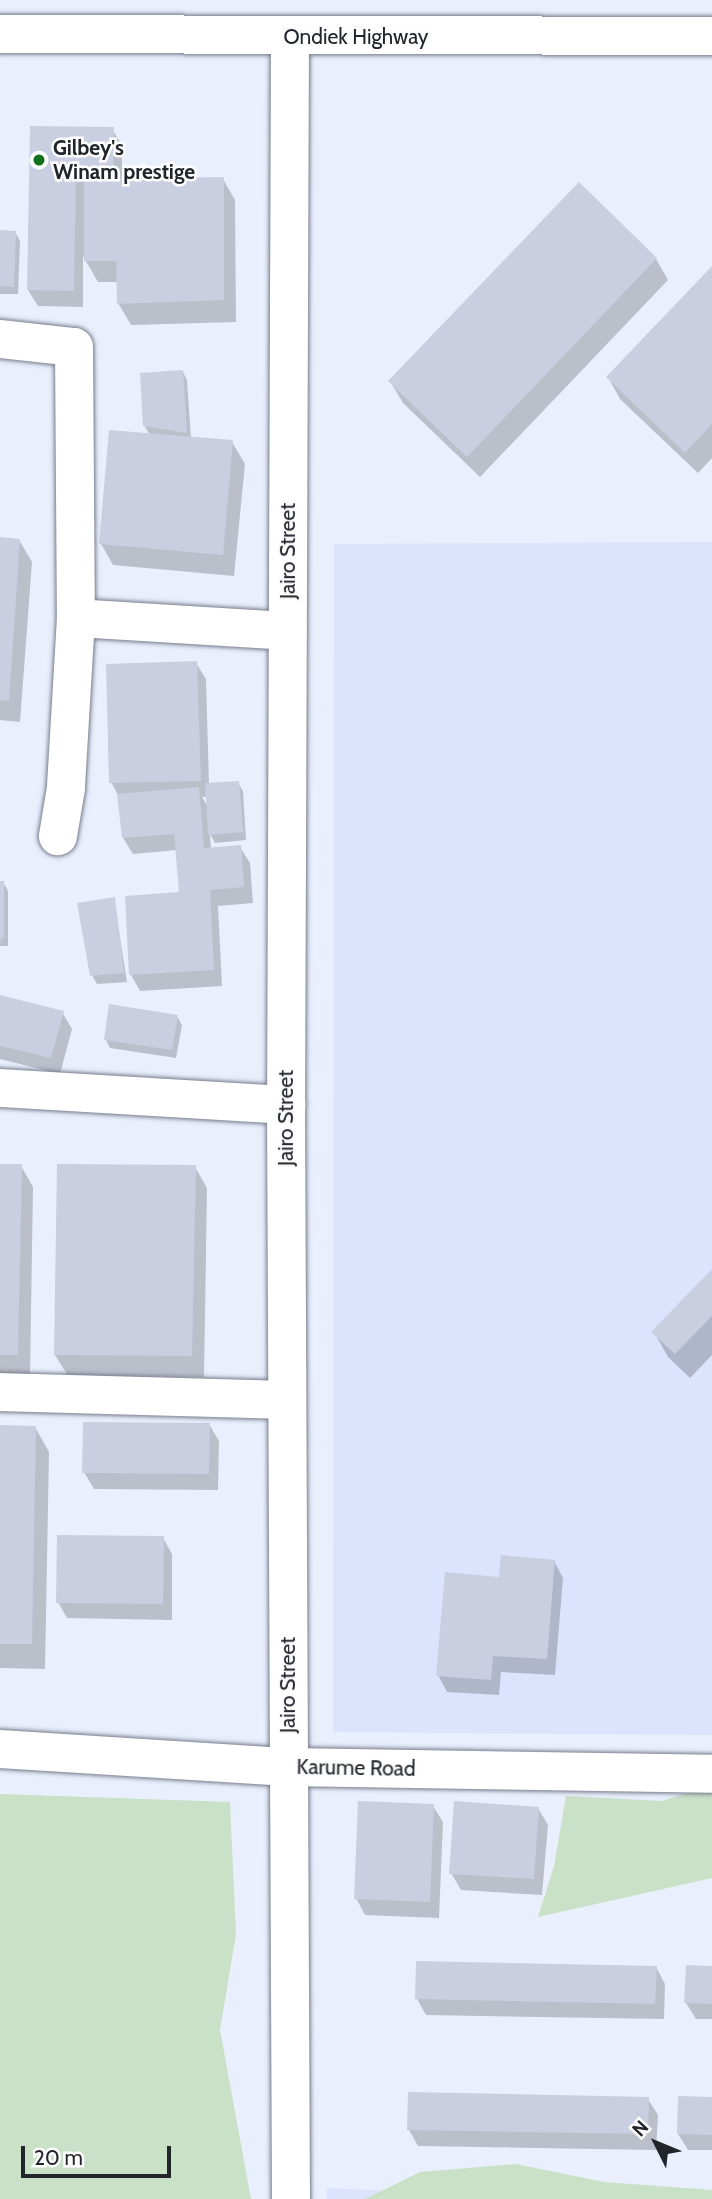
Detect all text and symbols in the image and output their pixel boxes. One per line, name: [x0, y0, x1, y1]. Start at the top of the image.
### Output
street label: Ondiek Highway: [284, 24, 428, 50]
place label: Gilbey's Winam prestige: [53, 135, 195, 185]
marker: Gilbey's Winam prestige: [31, 152, 47, 168]
street label: Jairo Street: [275, 503, 301, 599]
street label: Jairo Street: [273, 1070, 299, 1166]
street label: Jairo Street: [275, 1637, 301, 1733]
street label: Karume Road: [296, 1754, 416, 1782]
north arrow: [621, 2108, 691, 2178]
text: N: [627, 2116, 653, 2141]
scale bar: [24, 2132, 175, 2176]
text: 20 m: [34, 2145, 83, 2170]

